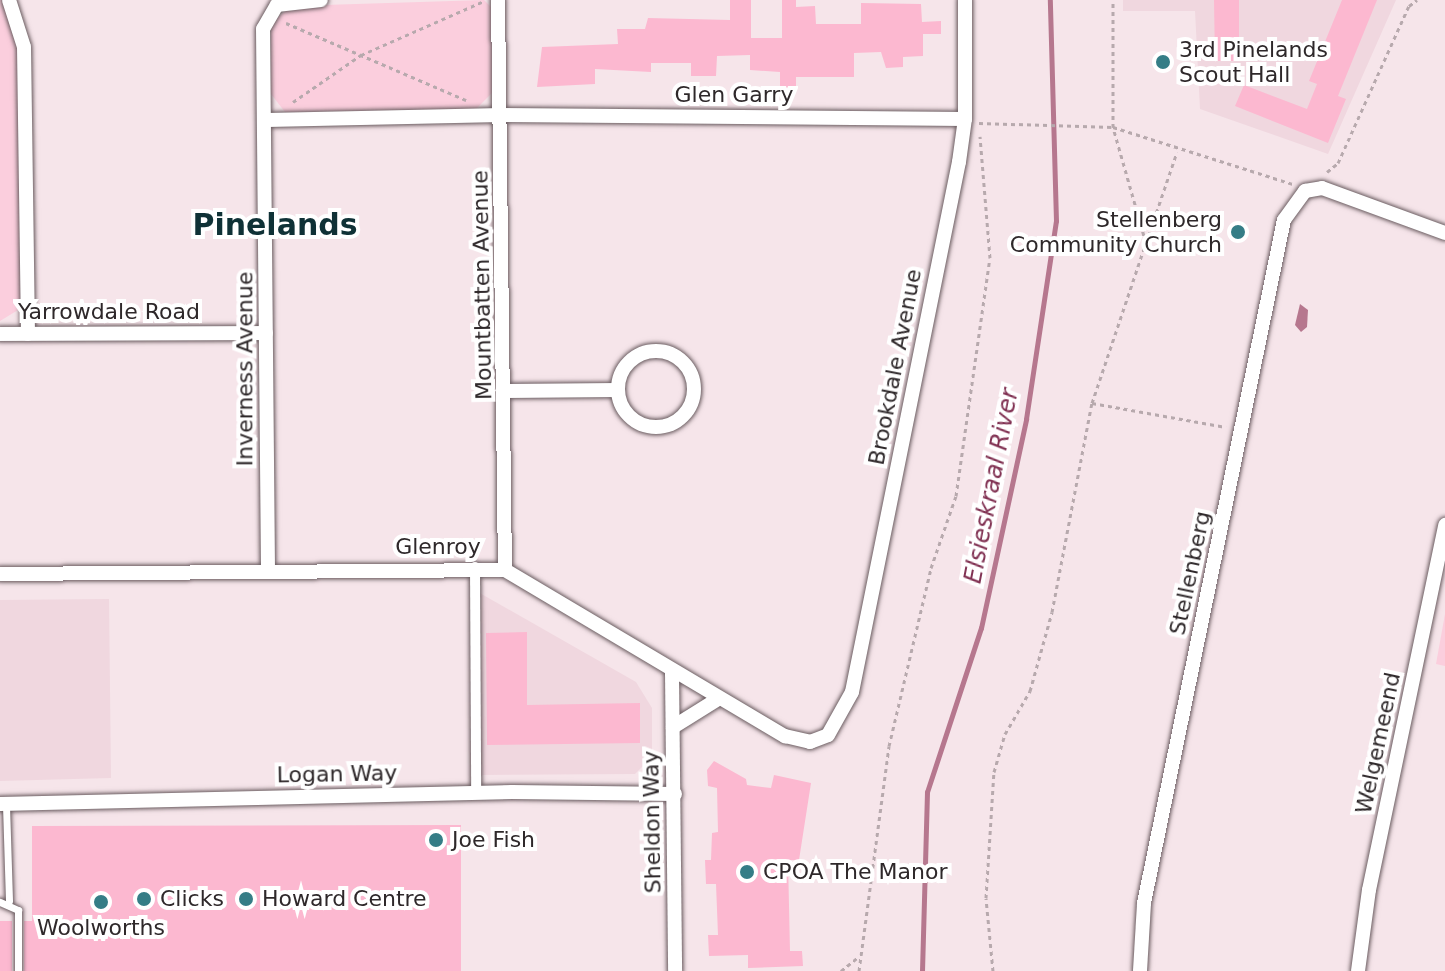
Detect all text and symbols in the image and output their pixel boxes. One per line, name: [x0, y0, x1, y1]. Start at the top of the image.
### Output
place label: 3rd Pinelands Scout Hall: [1179, 36, 1328, 88]
marker: 3rd Pinelands Scout Hall: [1154, 53, 1172, 71]
street label: Glen Garry: [675, 82, 793, 108]
street label: Mountbatten Avenue: [467, 170, 497, 400]
place label: Stellenberg Community Church: [1010, 206, 1222, 258]
district label: Pinelands: [192, 207, 358, 243]
marker: Stellenberg Community Church: [1229, 223, 1247, 241]
street label: Brookdale Avenue: [863, 267, 927, 467]
street label: Inverness Avenue: [232, 272, 258, 466]
street label: Yarrowdale Road: [18, 299, 200, 325]
water label: Elsieskraal River: [959, 386, 1025, 586]
street label: Stellenberg: [1164, 509, 1216, 637]
street label: Glenroy: [395, 534, 481, 560]
street label: Welgemeend: [1350, 670, 1406, 816]
street label: Sheldon Way: [638, 750, 666, 894]
street label: Logan Way: [276, 760, 398, 788]
place label: Joe Fish: [452, 827, 535, 853]
marker: Joe Fish: [427, 831, 445, 849]
place label: CPOA The Manor: [763, 859, 947, 885]
marker: CPOA The Manor: [738, 863, 756, 881]
place label: Clicks: [160, 886, 224, 912]
place label: Howard Centre: [262, 886, 427, 912]
marker: Clicks: [135, 890, 153, 908]
marker: Howard Centre: [237, 890, 255, 908]
marker: Woolworths: [92, 893, 110, 911]
place label: Woolworths: [37, 915, 165, 941]

